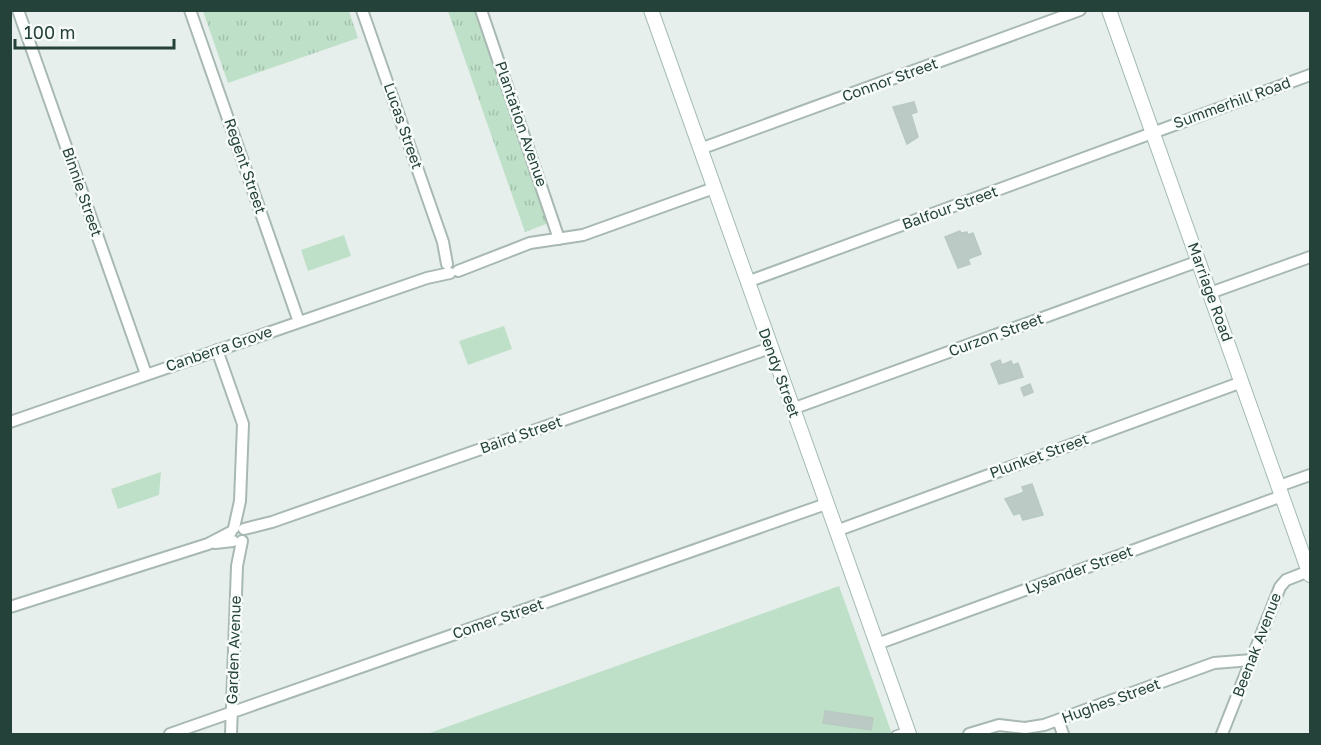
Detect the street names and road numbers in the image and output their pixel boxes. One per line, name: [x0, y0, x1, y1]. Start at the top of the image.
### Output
street label: Connor Street: [839, 53, 940, 105]
street label: Plantation Avenue: [492, 59, 552, 189]
street label: Summerhill Road: [1171, 73, 1293, 132]
street label: Lucas Street: [381, 80, 427, 171]
street label: Regent Street: [221, 116, 271, 216]
street label: Binnie Street: [59, 145, 107, 239]
street label: Balfour Street: [899, 181, 1000, 233]
street label: Marriage Road: [1185, 240, 1237, 344]
street label: Curzon Street: [946, 309, 1045, 360]
street label: Canberra Grove: [163, 321, 275, 375]
street label: Dendy Street: [755, 325, 805, 420]
street label: Baird Street: [477, 412, 564, 457]
street label: Plunket Street: [987, 429, 1091, 481]
street label: Lysander Street: [1022, 541, 1135, 597]
street label: Beenak Avenue: [1228, 590, 1284, 699]
street label: Comer Street: [450, 594, 546, 642]
street label: Garden Avenue: [222, 595, 244, 705]
street label: Hughes Street: [1059, 674, 1162, 726]

